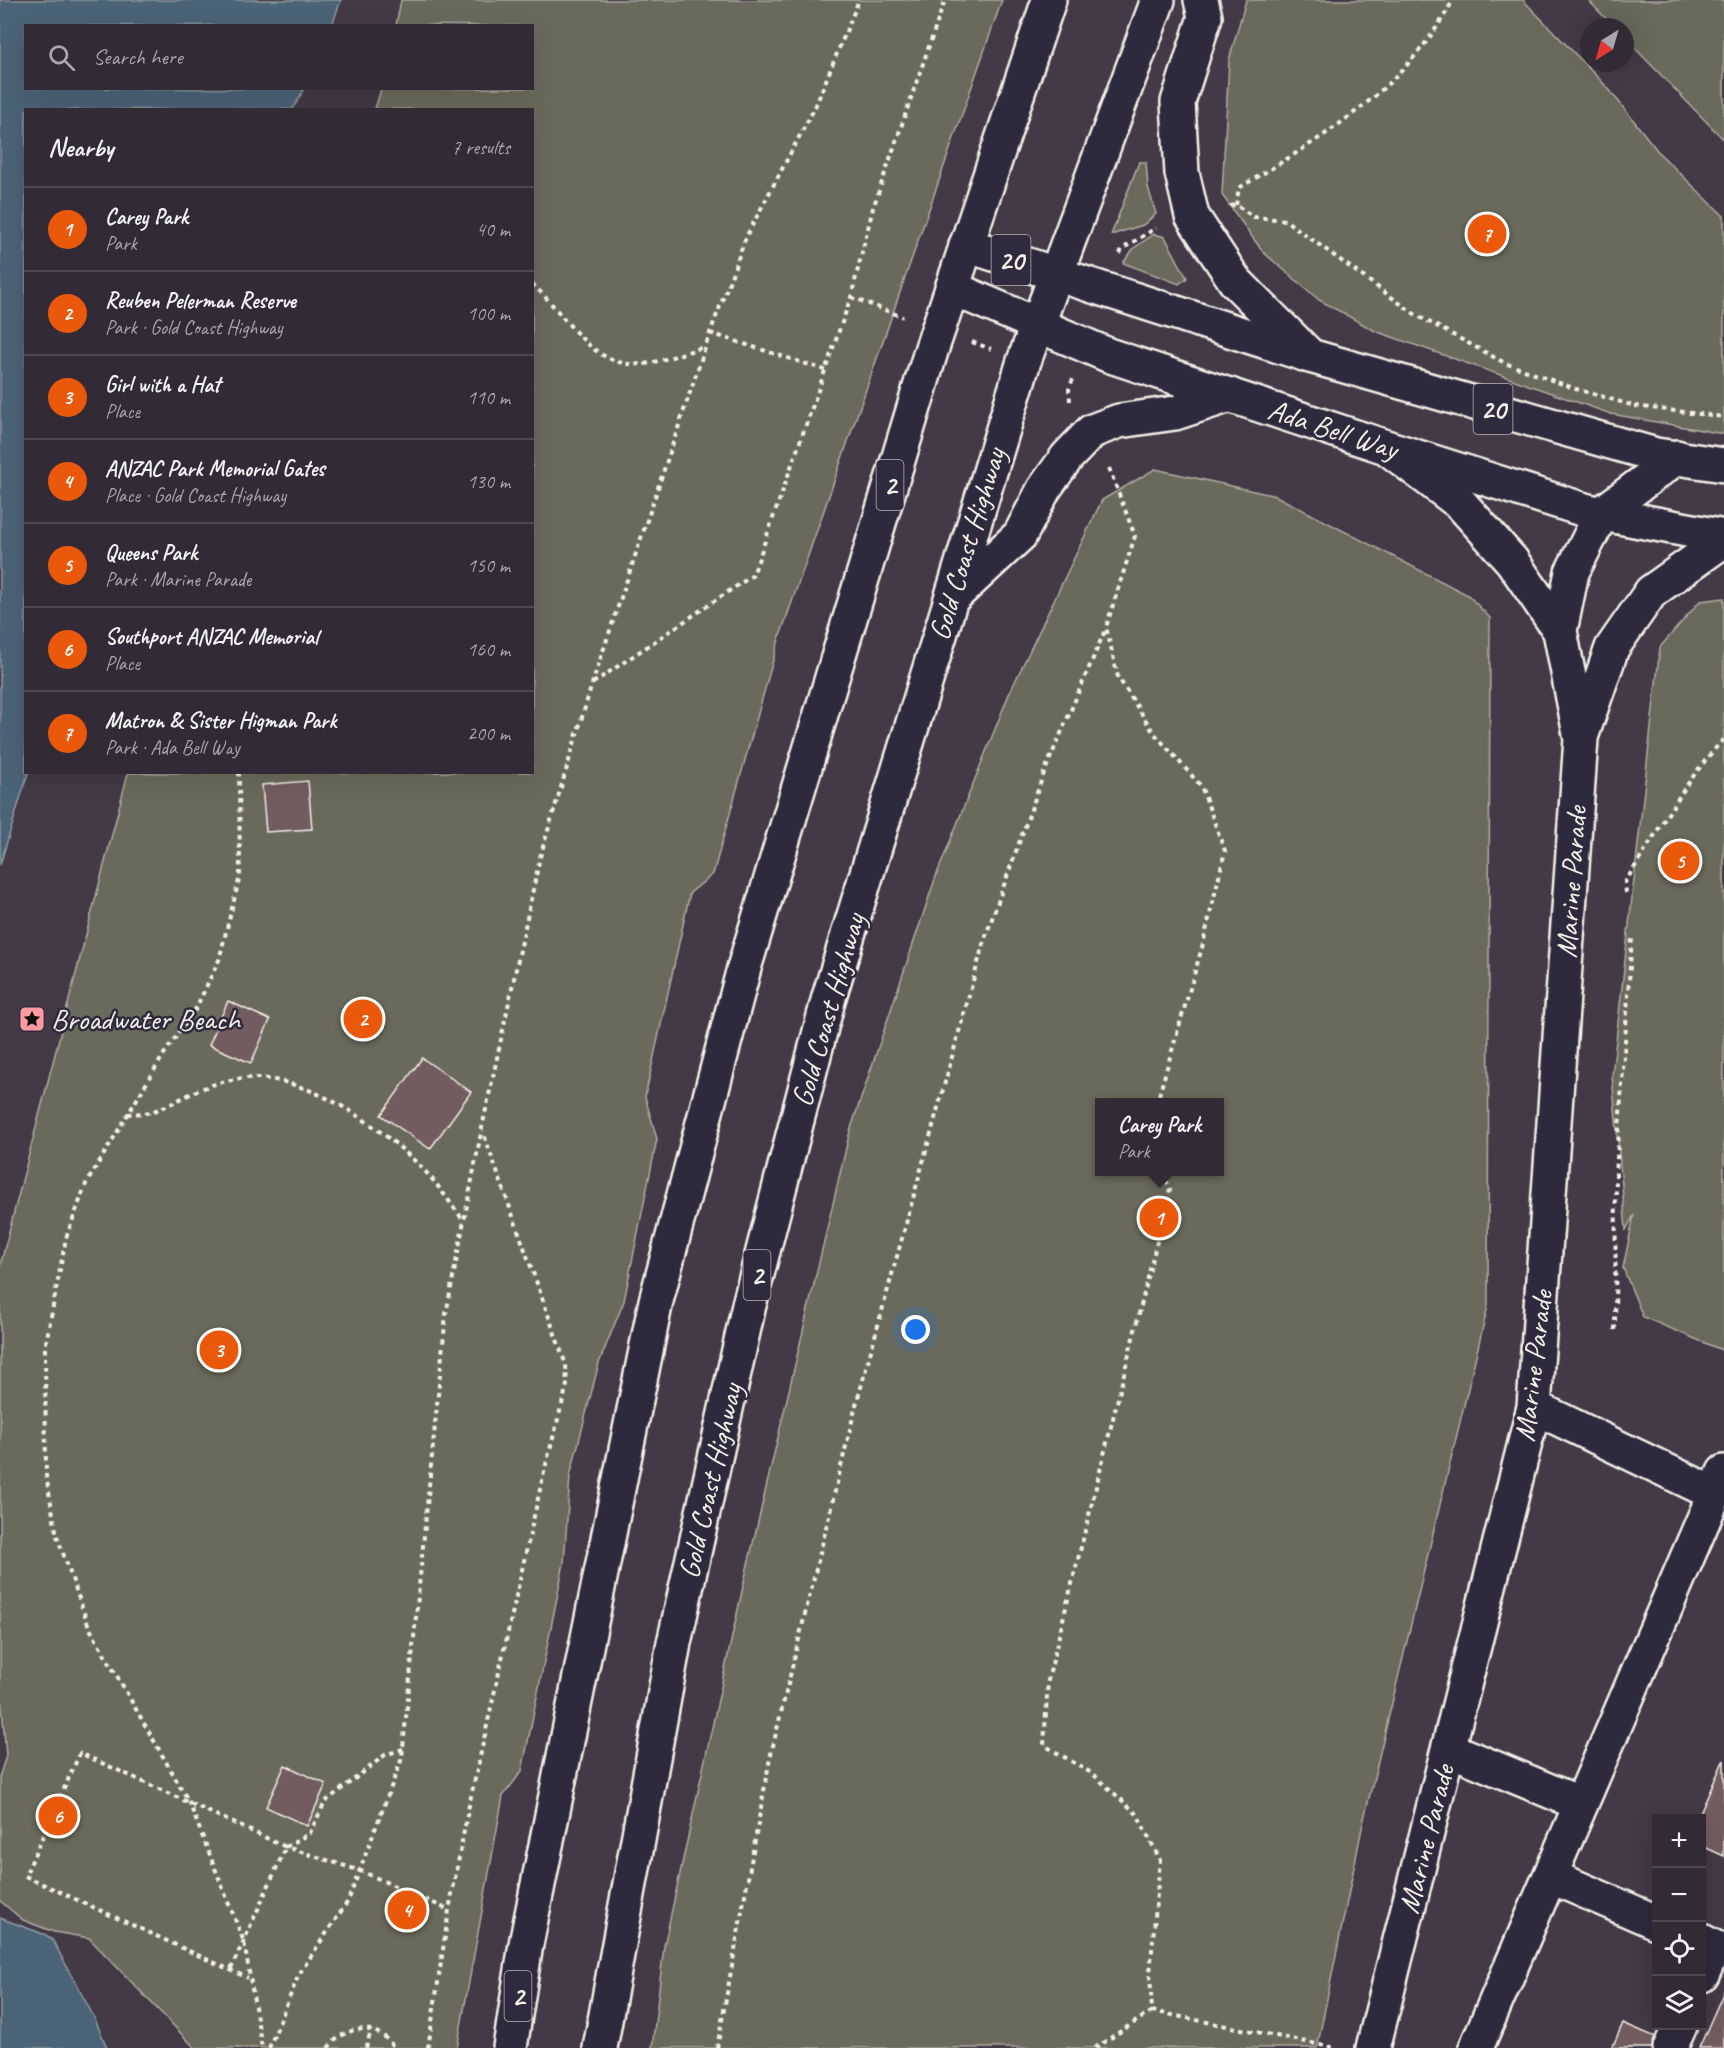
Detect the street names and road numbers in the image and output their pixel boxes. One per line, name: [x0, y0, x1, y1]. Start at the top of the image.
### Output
road number: 20: [992, 235, 1030, 285]
road number: 20: [1474, 384, 1512, 434]
street label: Ada Bell Way: [1263, 390, 1405, 469]
street label: Gold Coast Highway: [920, 442, 1015, 645]
road number: 2: [876, 460, 904, 510]
street label: Marine Parade: [1547, 803, 1595, 959]
street label: Gold Coast Highway: [782, 908, 874, 1111]
road number: 2: [744, 1250, 771, 1300]
street label: Marine Parade: [1505, 1286, 1561, 1444]
street label: Gold Coast Highway: [669, 1378, 751, 1582]
street label: Marine Parade: [1389, 1759, 1463, 1917]
road number: 2: [504, 1971, 532, 2021]

